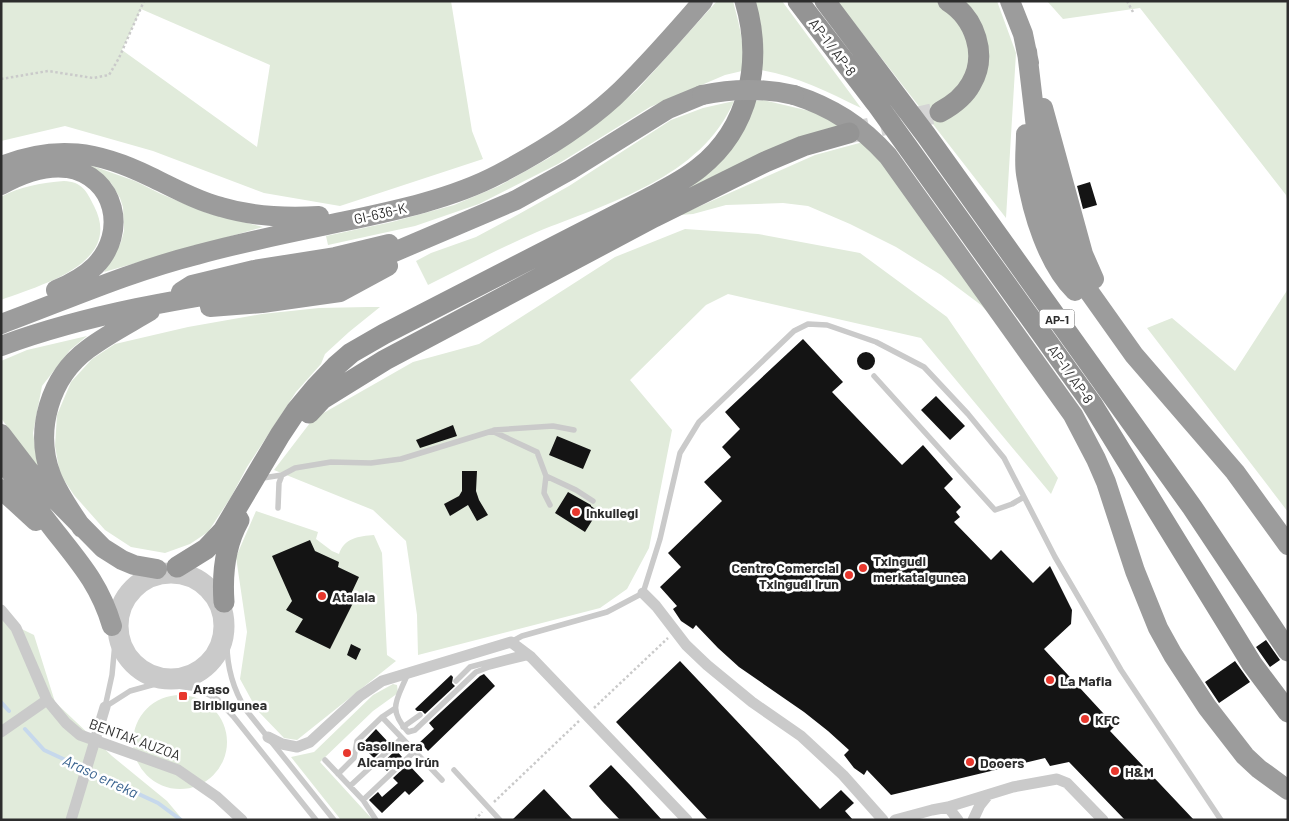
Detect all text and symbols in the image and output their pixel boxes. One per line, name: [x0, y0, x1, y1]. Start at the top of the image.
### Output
street label: AP-1 / AP-8: [806, 15, 860, 79]
street label: GI-636-K: [352, 199, 408, 227]
road number: AP-1: [1040, 310, 1074, 328]
street label: AP-1 / AP-8: [1045, 341, 1097, 407]
place label: Inkuilegi: [586, 504, 638, 521]
marker: Inkuilegi: [570, 506, 582, 518]
place label: Txingudi merkatalgunea: [873, 552, 966, 585]
place label: Centro Comercial Txingudi Irun: [731, 559, 839, 592]
marker: Txingudi merkatalgunea: [857, 562, 869, 574]
marker: Centro Comercial Txingudi Irun: [843, 569, 855, 581]
place label: Atalaia: [332, 588, 375, 605]
marker: Atalaia: [316, 590, 328, 602]
place label: La Mafia: [1060, 672, 1112, 689]
marker: La Mafia: [1044, 674, 1056, 686]
place label: Araso Biribilgunea: [193, 680, 267, 713]
marker: Araso Biribilgunea: [177, 690, 189, 702]
place label: KFC: [1095, 711, 1120, 728]
marker: KFC: [1079, 713, 1091, 725]
street label: BENTAK AUZOA: [87, 715, 184, 764]
place label: Gasolinera Alcampo Irún: [357, 737, 439, 770]
marker: Gasolinera Alcampo Irún: [341, 747, 353, 759]
water label: Araso erreka: [61, 751, 141, 801]
place label: Dooers: [980, 754, 1024, 771]
marker: Dooers: [964, 756, 976, 768]
place label: H&M: [1125, 763, 1154, 780]
marker: H&M: [1109, 765, 1121, 777]

